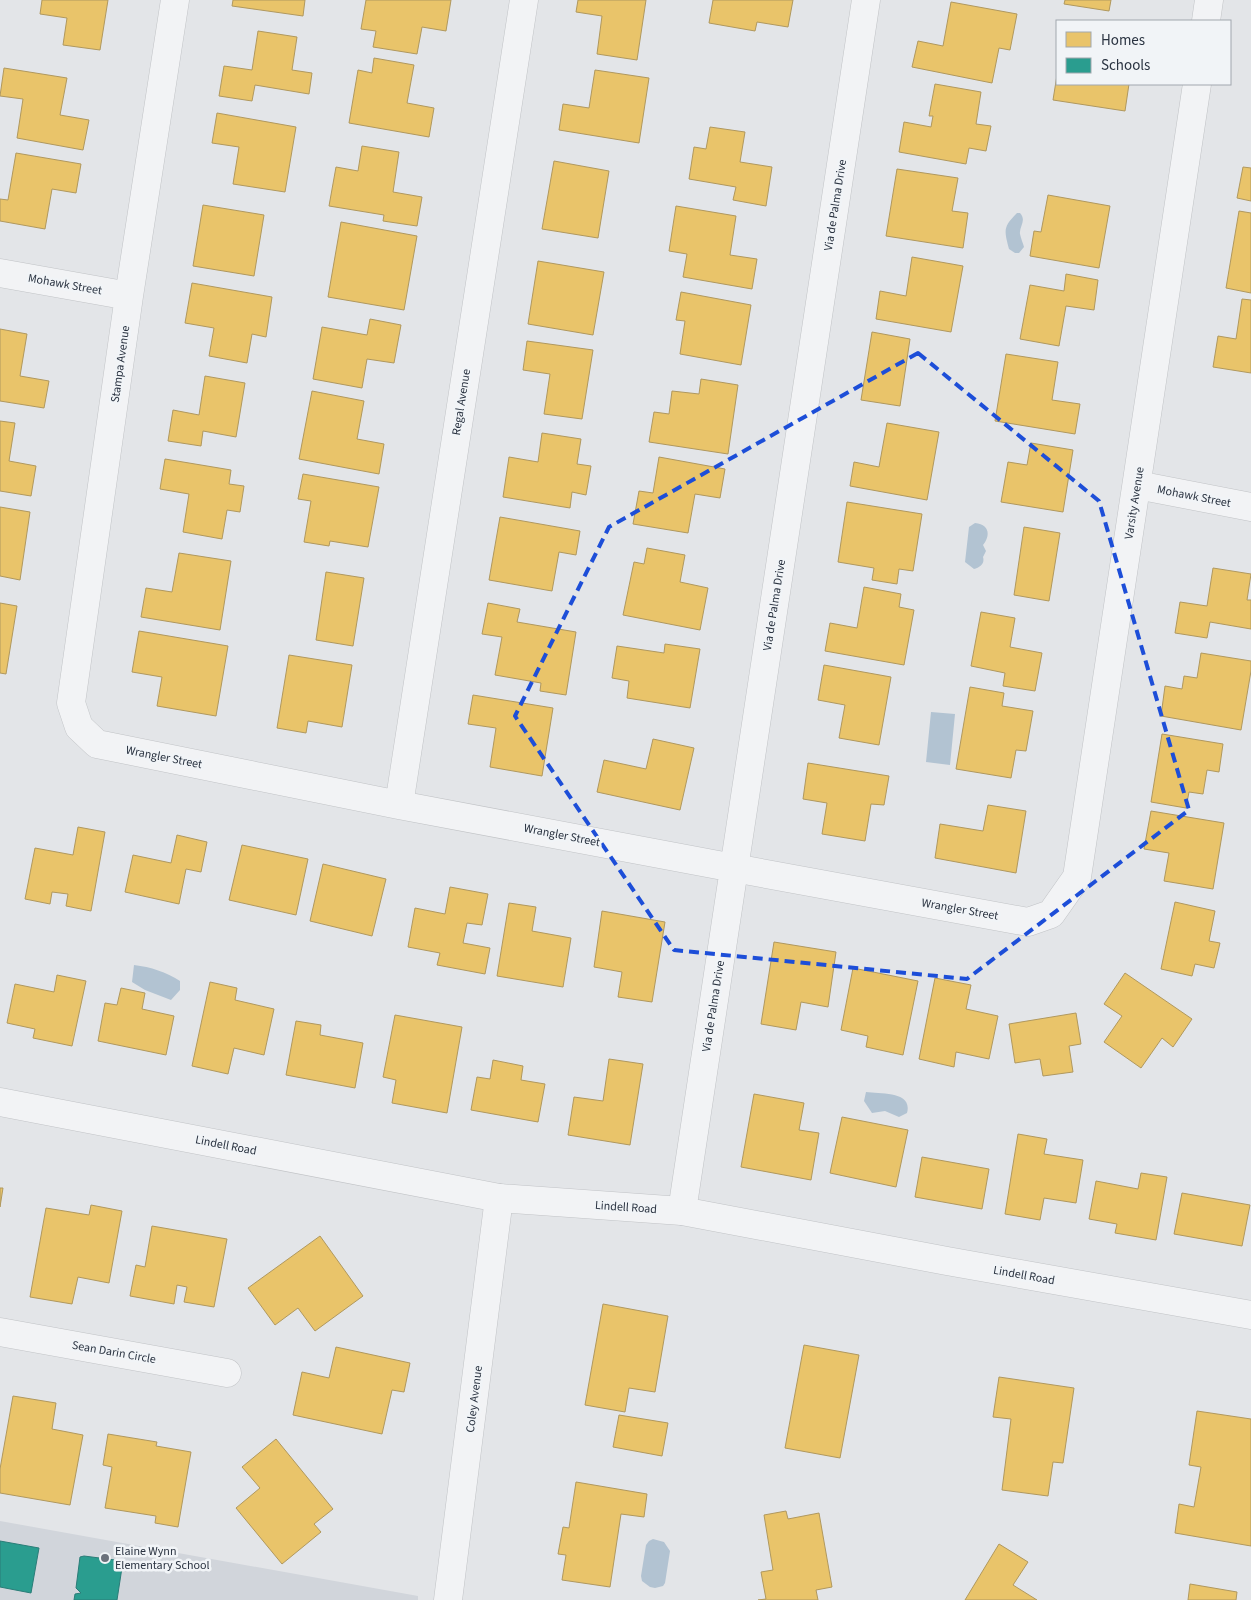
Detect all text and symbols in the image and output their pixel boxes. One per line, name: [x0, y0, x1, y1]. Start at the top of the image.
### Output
legend: [1056, 20, 1231, 85]
text: Homes: [1101, 30, 1145, 51]
text: Schools: [1101, 55, 1150, 76]
street label: Via de Palma Drive: [820, 158, 851, 252]
street label: Mohawk Street: [27, 270, 103, 299]
street label: Stampa Avenue: [107, 324, 134, 404]
street label: Regal Avenue: [448, 368, 475, 436]
street label: Varsity Avenue: [1120, 466, 1149, 541]
street label: Mohawk Street: [1156, 481, 1232, 512]
street label: Via de Palma Drive: [759, 558, 790, 652]
street label: Wrangler Street: [124, 742, 204, 773]
street label: Wrangler Street: [522, 820, 602, 851]
street label: Wrangler Street: [920, 894, 1000, 925]
street label: Via de Palma Drive: [698, 959, 729, 1053]
street label: Lindell Road: [194, 1131, 258, 1160]
street label: Lindell Road: [594, 1197, 658, 1218]
street label: Lindell Road: [992, 1262, 1056, 1289]
street label: Sean Darin Circle: [71, 1337, 157, 1368]
street label: Coley Avenue: [462, 1365, 487, 1434]
place label: Elaine Wynn Elementary School: [115, 1543, 210, 1574]
marker: Elaine Wynn Elementary School: [99, 1552, 111, 1564]

